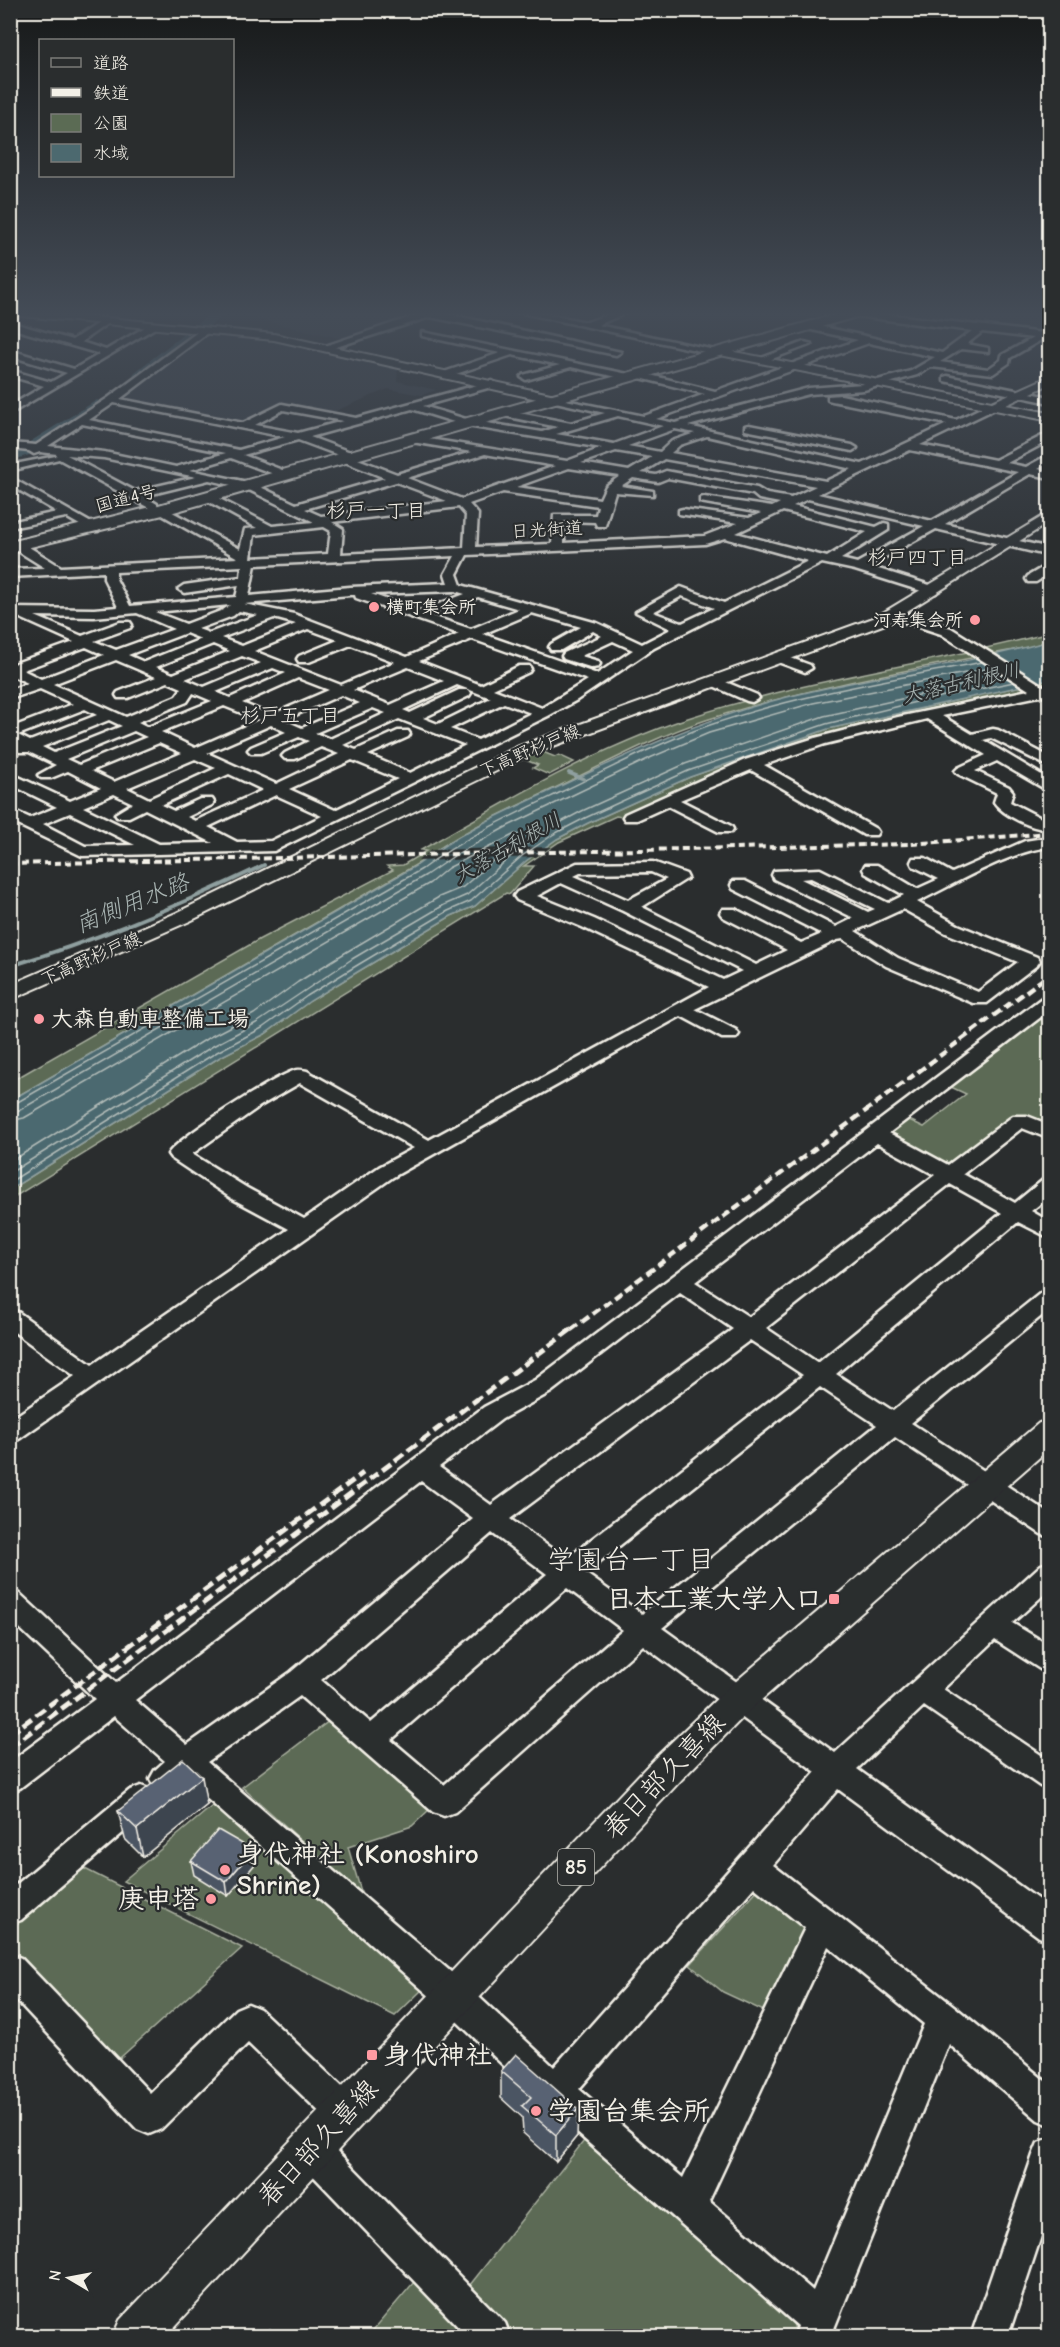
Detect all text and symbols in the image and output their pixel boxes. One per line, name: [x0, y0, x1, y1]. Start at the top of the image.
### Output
legend: [39, 39, 234, 177]
text: 道路: [93, 53, 129, 74]
text: 鉄道: [93, 83, 129, 104]
text: 公園: [93, 113, 129, 134]
text: 水域: [93, 143, 129, 164]
street label: 国道4号: [93, 481, 159, 517]
district label: 杉戸一丁目: [326, 499, 426, 522]
street label: 日光街道: [510, 518, 584, 542]
district label: 杉戸四丁目: [867, 546, 967, 569]
place label: 横町集会所: [386, 597, 476, 618]
marker: 横町集会所: [367, 600, 381, 614]
place label: 河寿集会所: [873, 610, 963, 631]
marker: 河寿集会所: [968, 613, 982, 627]
water label: 大落古利根川: [900, 658, 1022, 708]
district label: 杉戸五丁目: [240, 704, 340, 727]
street label: 下高野杉戸線: [476, 720, 584, 782]
water label: 大落古利根川: [449, 808, 565, 888]
water label: 南側用水路: [71, 867, 195, 938]
street label: 下高野杉戸線: [37, 927, 145, 991]
place label: 大森自動車整備工場: [51, 1006, 249, 1032]
marker: 大森自動車整備工場: [32, 1012, 46, 1026]
district label: 学園台一丁目: [547, 1544, 715, 1576]
place label: 日本工業大学入口: [606, 1584, 822, 1615]
marker: 日本工業大学入口: [827, 1592, 841, 1606]
street label: 春日部久喜線: [597, 1707, 731, 1845]
place label: 身代神社 (Konoshiro Shrine): [237, 1839, 479, 1901]
road number: 85: [558, 1849, 594, 1885]
marker: 身代神社 (Konoshiro Shrine): [218, 1863, 232, 1877]
place label: 庚申塔: [118, 1884, 199, 1915]
marker: 庚申塔: [204, 1892, 218, 1906]
place label: 身代神社: [384, 2040, 492, 2071]
marker: 身代神社: [365, 2048, 379, 2062]
street label: 春日部久喜線: [251, 2073, 385, 2213]
place label: 学園台集会所: [548, 2096, 710, 2127]
marker: 学園台集会所: [529, 2104, 543, 2118]
north arrow: [39, 2248, 99, 2308]
text: N: [45, 2269, 65, 2282]

